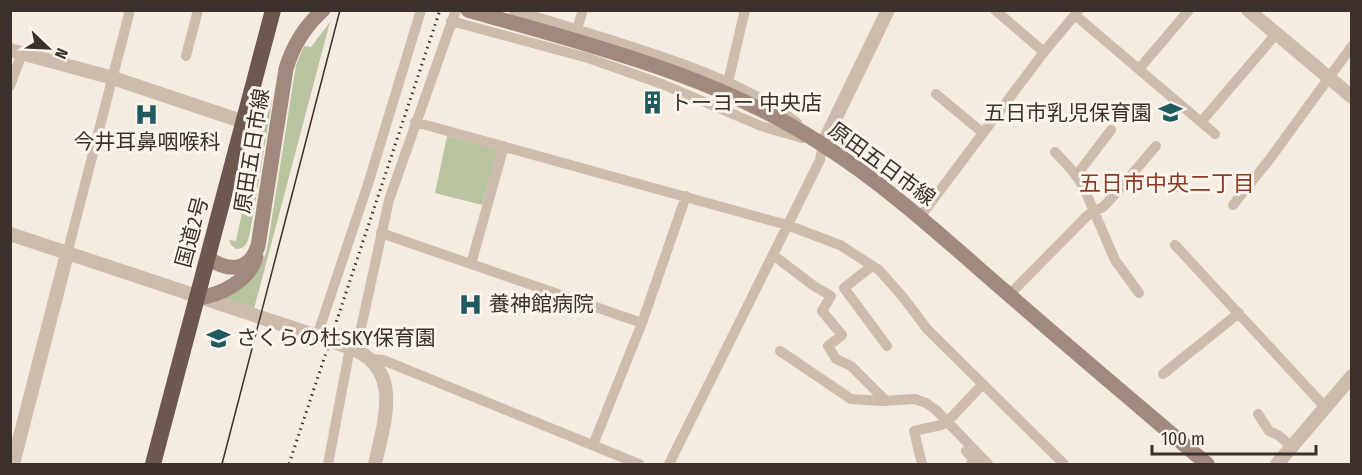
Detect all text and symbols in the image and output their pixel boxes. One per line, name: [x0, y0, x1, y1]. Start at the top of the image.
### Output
north arrow: [18, 18, 78, 78]
text: N: [51, 46, 72, 62]
street label: 原田五日市線: [229, 87, 275, 215]
building icon: トーヨー 中央店: [639, 90, 665, 116]
place label: トーヨー 中央店: [670, 90, 822, 116]
place label: 五日市乳児保育園: [984, 100, 1152, 126]
school or university icon: 五日市乳児保育園: [1157, 100, 1183, 126]
hospital icon: 今井耳鼻咽喉科: [134, 101, 160, 127]
street label: 原田五日市線: [823, 116, 941, 212]
place label: 今井耳鼻咽喉科: [74, 129, 221, 155]
district label: 五日市中央二丁目: [1079, 170, 1255, 197]
street label: 国道2号: [170, 194, 214, 270]
hospital icon: 養神館病院: [458, 291, 484, 317]
place label: 養神館病院: [489, 291, 594, 317]
school or university icon: さくらの杜SKY保育園: [205, 325, 231, 351]
place label: さくらの杜SKY保育園: [236, 325, 436, 351]
scale bar: [1152, 418, 1316, 456]
text: 100 m: [1161, 428, 1205, 450]

